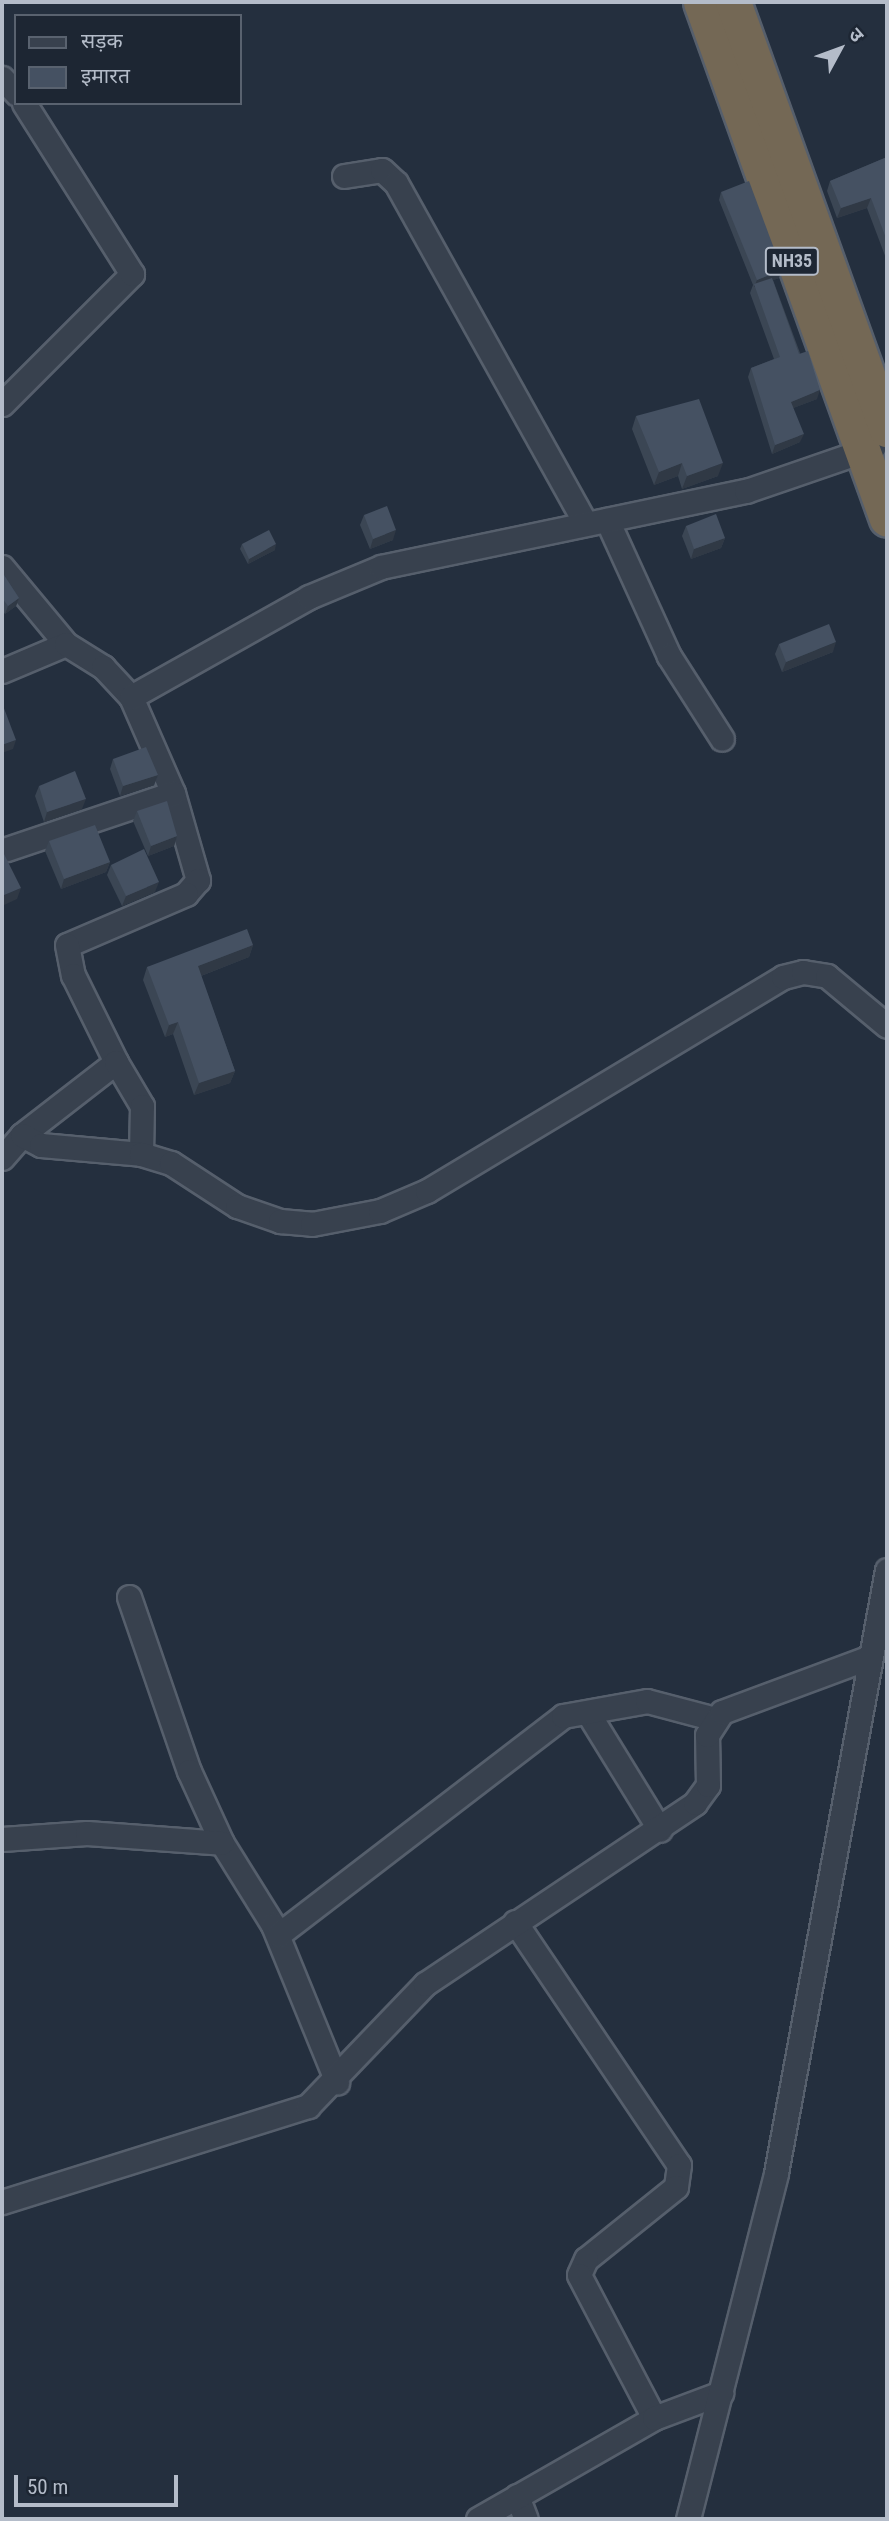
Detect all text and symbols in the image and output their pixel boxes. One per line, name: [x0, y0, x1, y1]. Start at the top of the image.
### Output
legend: [14, 14, 242, 105]
north arrow: [805, 14, 875, 84]
text: उ: [844, 23, 869, 47]
text: सड़क: [81, 29, 123, 53]
text: इमारत: [81, 64, 130, 88]
road number: NH35: [764, 246, 820, 276]
scale bar: [18, 2462, 182, 2506]
text: 50 m: [27, 2475, 68, 2499]

